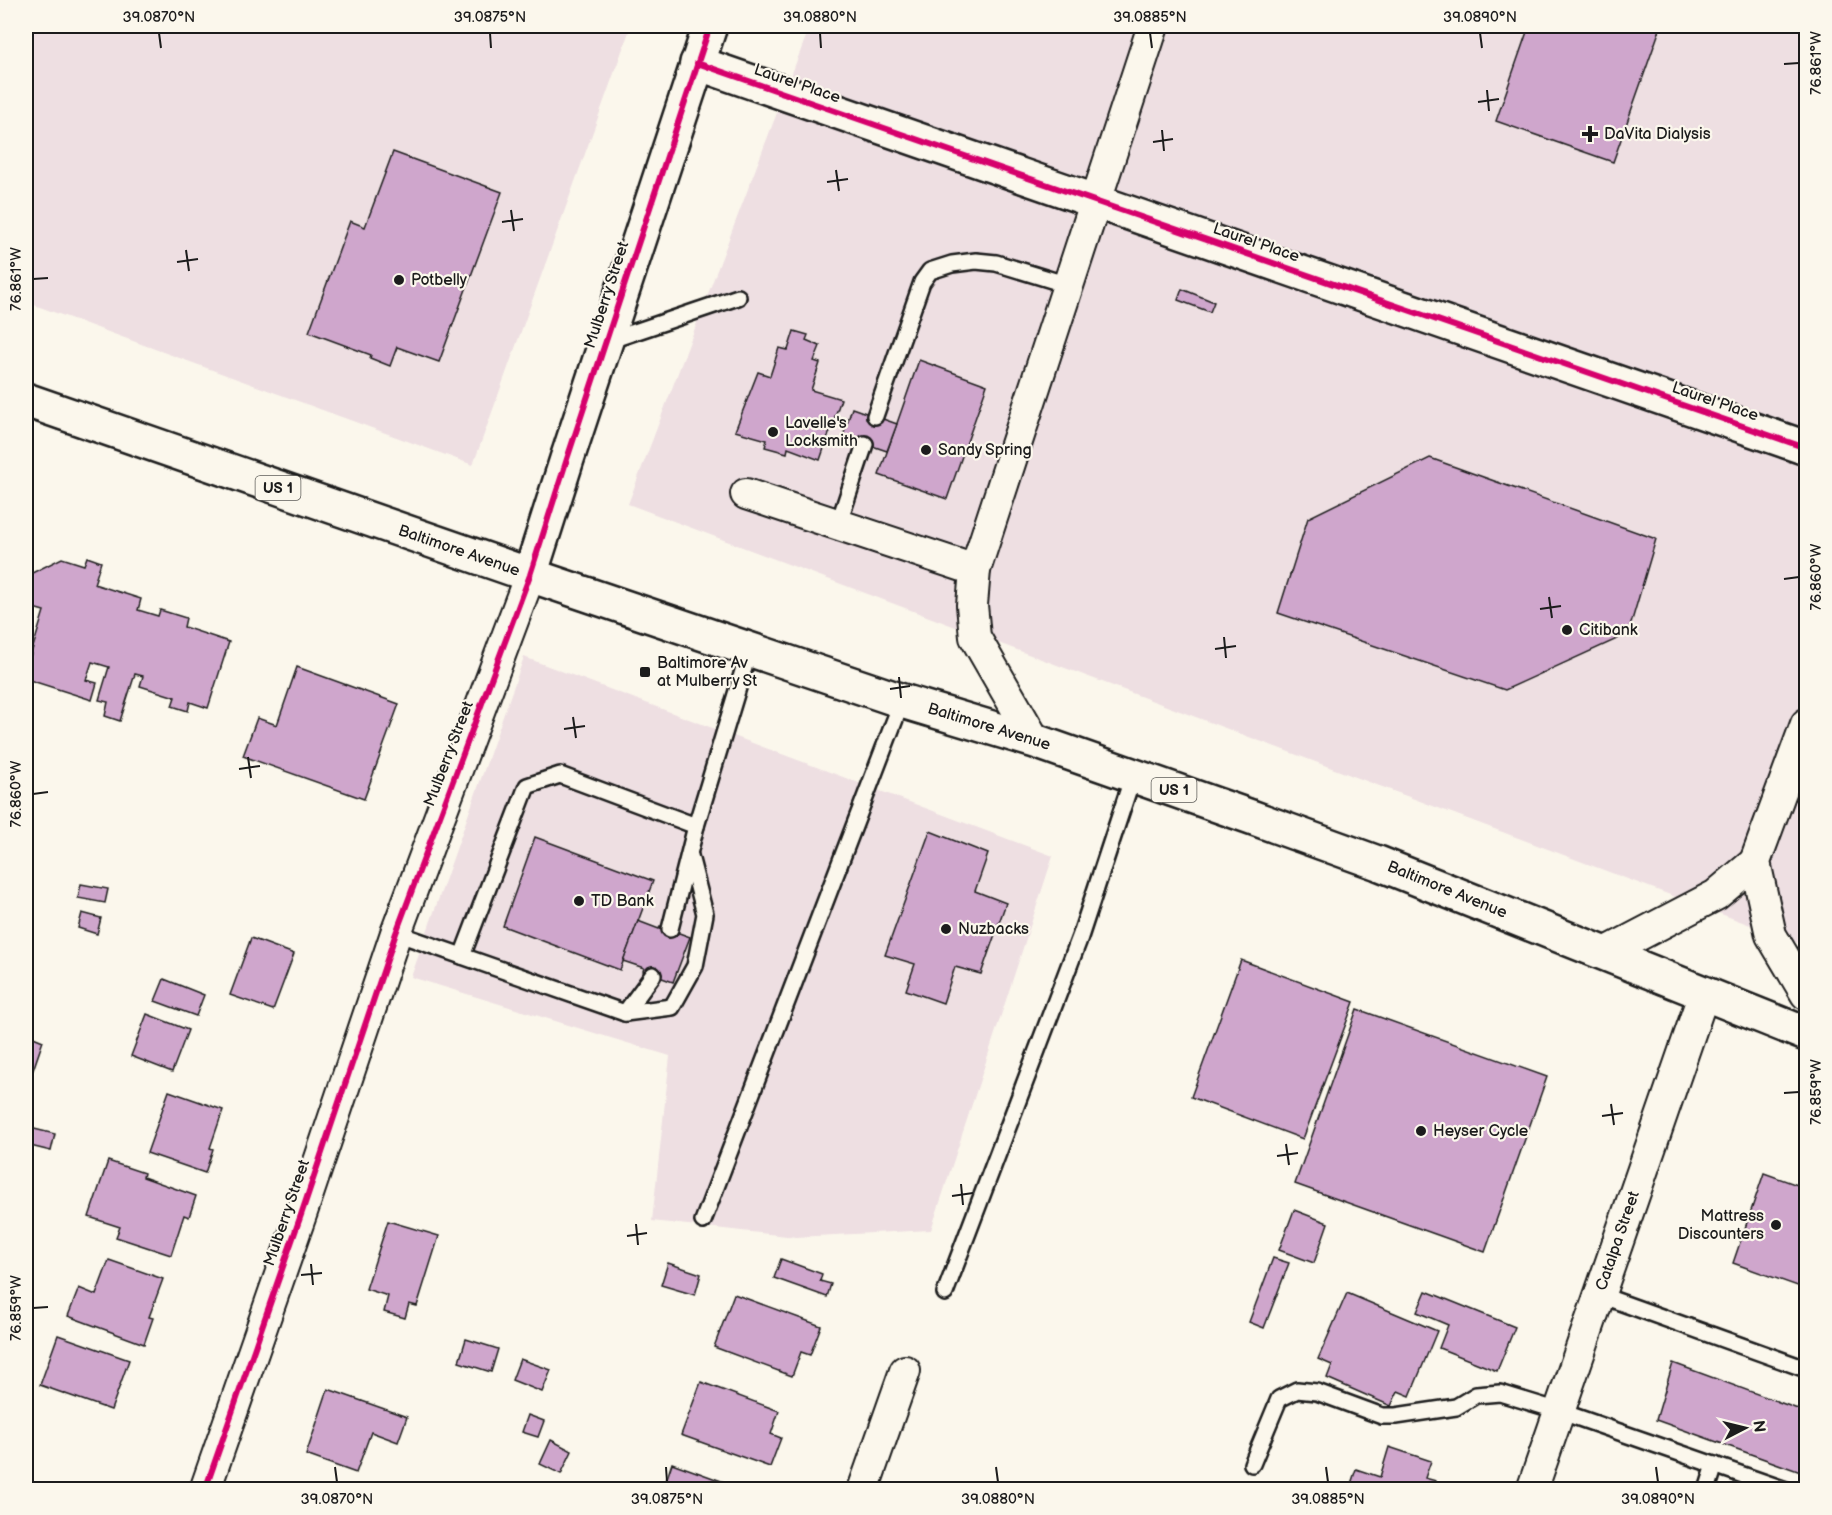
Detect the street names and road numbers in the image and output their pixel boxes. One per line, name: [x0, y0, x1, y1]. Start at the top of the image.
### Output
street label: Laurel Place: [751, 60, 843, 108]
street label: Laurel Place: [1210, 219, 1302, 267]
street label: Mulberry Street: [581, 239, 633, 351]
street label: Laurel Place: [1669, 378, 1761, 426]
road number: US 1: [256, 476, 300, 500]
street label: Baltimore Avenue: [396, 521, 523, 581]
street label: Mulberry Street: [420, 699, 478, 809]
street label: Baltimore Avenue: [925, 699, 1053, 755]
road number: US 1: [1152, 778, 1196, 802]
street label: Baltimore Avenue: [1384, 857, 1510, 923]
street label: Mulberry Street: [260, 1157, 314, 1269]
street label: Catalpa Street: [1592, 1189, 1644, 1293]

